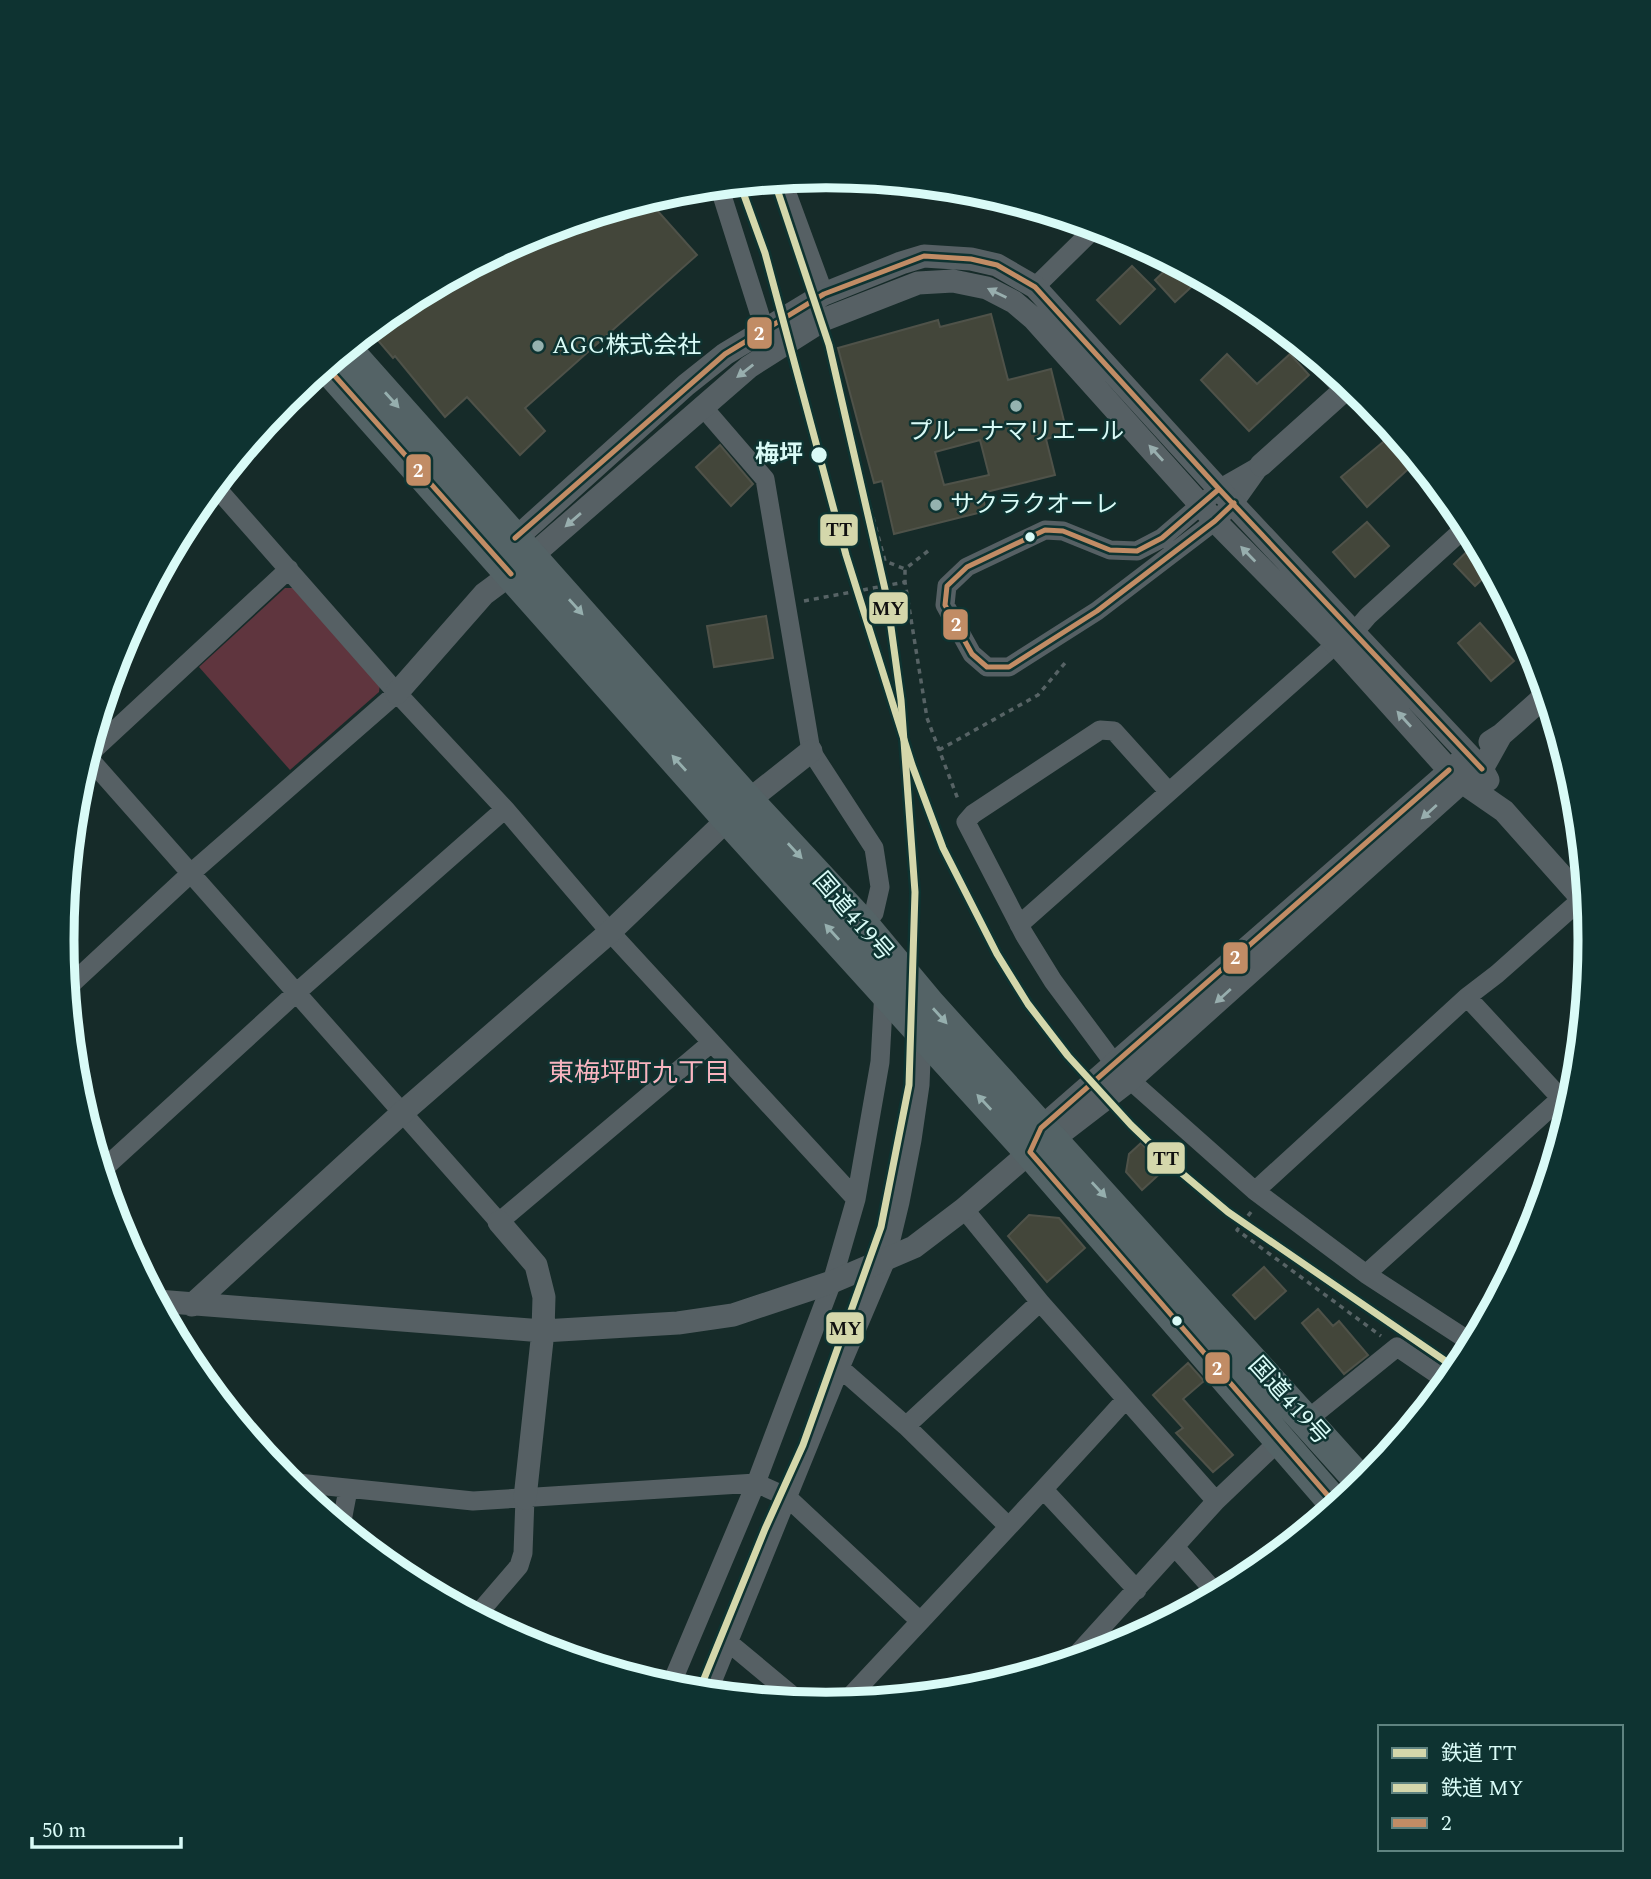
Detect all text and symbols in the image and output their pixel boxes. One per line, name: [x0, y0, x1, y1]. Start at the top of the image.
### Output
one-way arrow: [987, 288, 1007, 299]
line badge: 2: [746, 316, 773, 350]
text: 2: [754, 320, 764, 349]
place label: AGC株式会社: [552, 328, 701, 364]
marker: AGC株式会社: [530, 338, 546, 354]
one-way arrow: [736, 364, 754, 379]
one-way arrow: [384, 391, 400, 409]
marker: プルーナマリエール: [1008, 398, 1024, 414]
place label: プルーナマリエール: [908, 414, 1124, 450]
place label: 梅坪: [755, 437, 803, 473]
marker: 梅坪: [809, 445, 829, 465]
one-way arrow: [1149, 445, 1164, 462]
line badge: 2: [405, 453, 432, 487]
text: 2: [413, 457, 423, 486]
place label: サクラクオーレ: [950, 487, 1118, 523]
marker: サクラクオーレ: [928, 497, 944, 513]
one-way arrow: [564, 512, 582, 528]
line badge: TT: [819, 513, 859, 547]
text: TT: [826, 516, 852, 545]
unlabelled marker: [1023, 530, 1037, 544]
one-way arrow: [1240, 546, 1256, 563]
line badge: MY: [868, 591, 909, 625]
text: MY: [871, 595, 905, 624]
one-way arrow: [568, 598, 584, 615]
line badge: 2: [942, 608, 969, 641]
text: 2: [951, 611, 961, 640]
one-way arrow: [1396, 711, 1412, 728]
one-way arrow: [672, 755, 687, 772]
one-way arrow: [1421, 803, 1438, 819]
one-way arrow: [786, 842, 802, 859]
street label: 国道419号: [804, 864, 902, 970]
one-way arrow: [824, 924, 840, 941]
line badge: 2: [1222, 941, 1249, 975]
text: 2: [1230, 944, 1240, 973]
one-way arrow: [1214, 988, 1232, 1004]
one-way arrow: [931, 1007, 947, 1024]
district label: 東梅坪町九丁目: [548, 1053, 730, 1093]
one-way arrow: [976, 1094, 992, 1111]
line badge: TT: [1146, 1141, 1186, 1175]
text: TT: [1153, 1145, 1179, 1174]
one-way arrow: [1090, 1181, 1106, 1198]
line badge: MY: [825, 1311, 865, 1345]
unlabelled marker: [1170, 1314, 1184, 1328]
text: MY: [828, 1315, 862, 1344]
street label: 国道419号: [1239, 1349, 1339, 1453]
line badge: 2: [1204, 1351, 1231, 1385]
text: 2: [1212, 1355, 1222, 1384]
legend: [1378, 1725, 1623, 1851]
text: 鉄道 TT: [1441, 1738, 1517, 1770]
text: 鉄道 MY: [1441, 1773, 1523, 1805]
scale bar: [32, 1806, 180, 1850]
text: 2: [1441, 1808, 1452, 1840]
text: 50 m: [42, 1815, 86, 1847]

